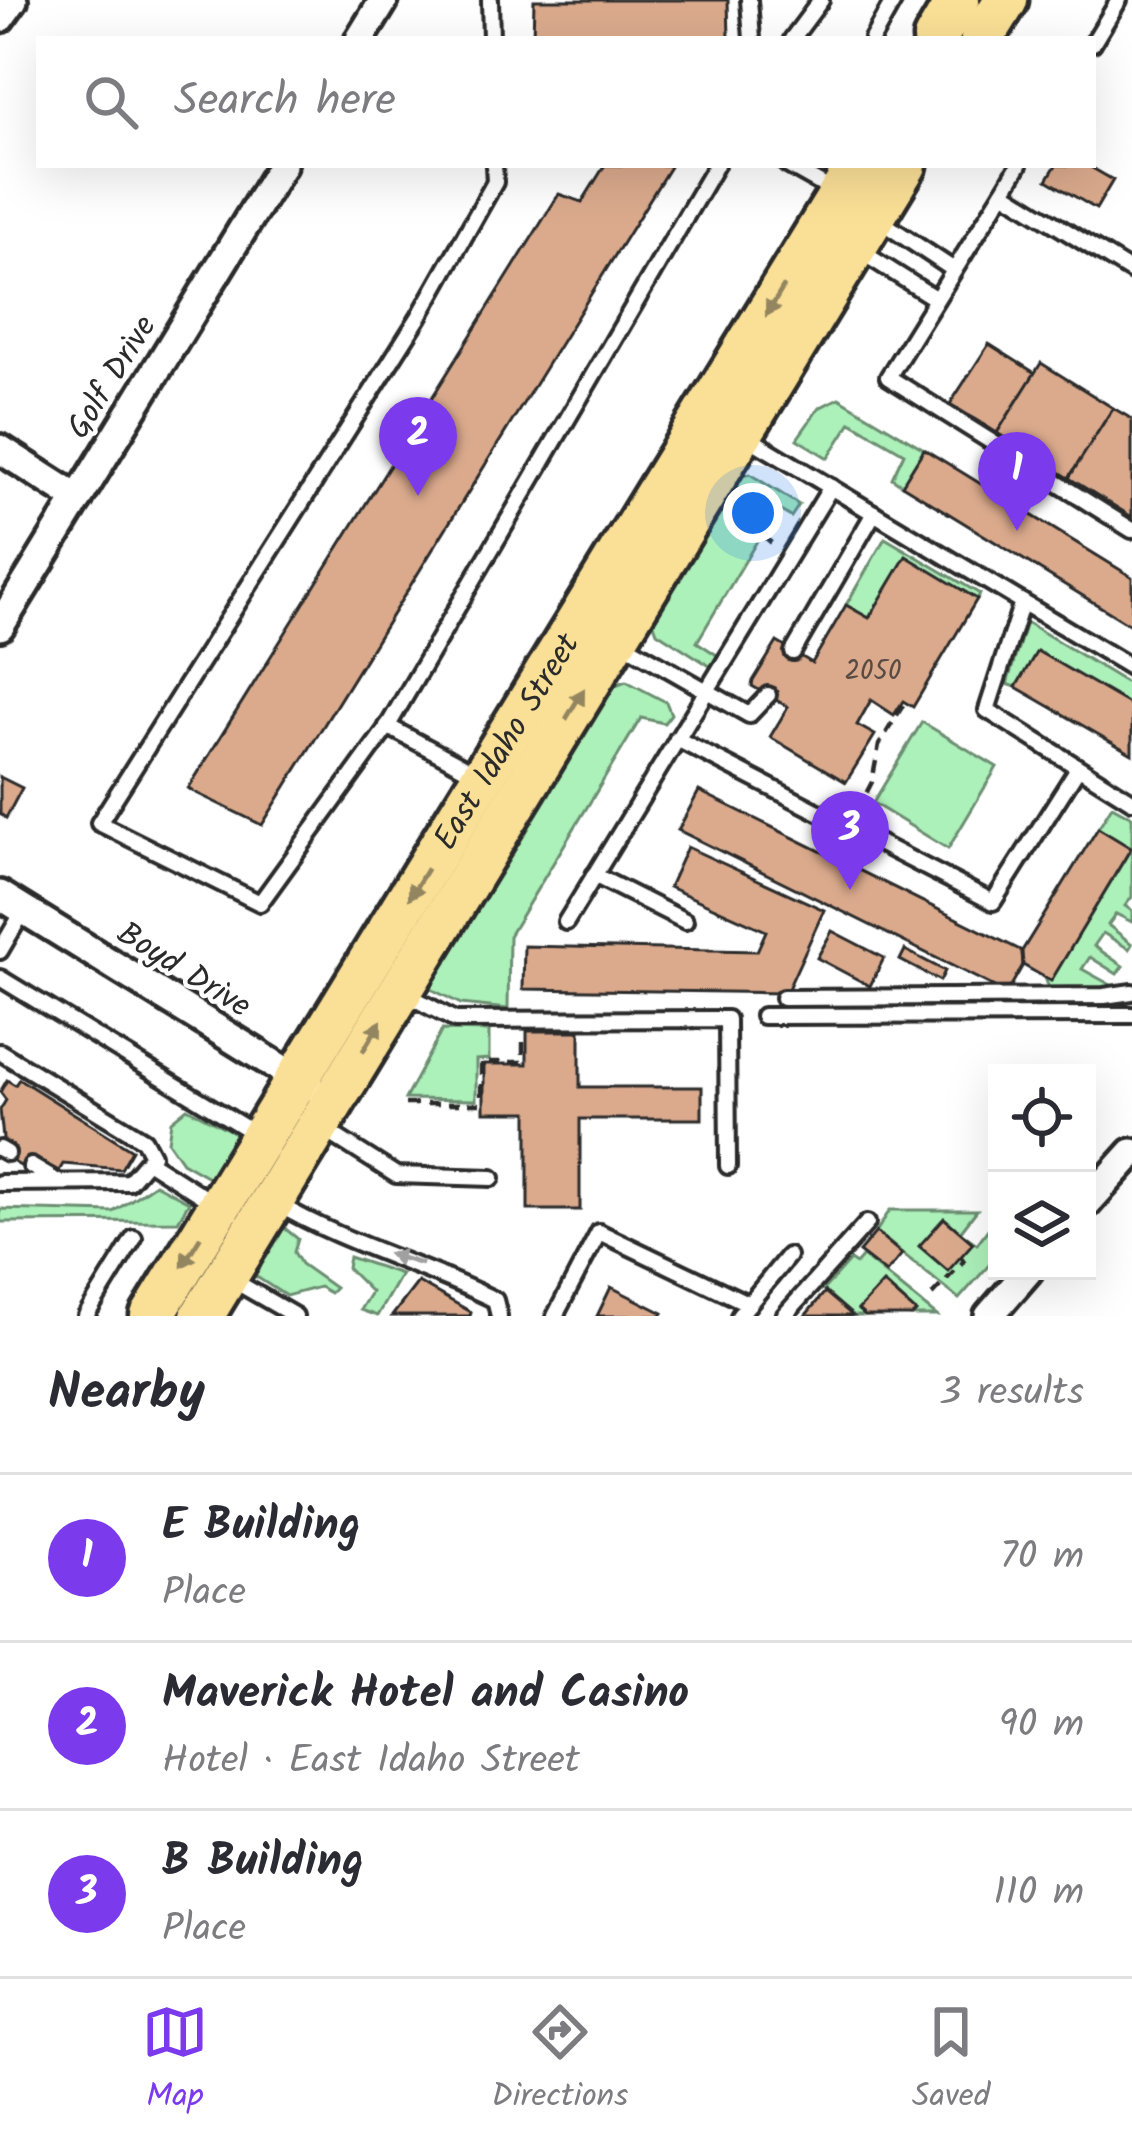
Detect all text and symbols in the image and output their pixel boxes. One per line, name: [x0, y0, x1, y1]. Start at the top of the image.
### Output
search box: [36, 36, 1096, 168]
text: Search here: [174, 66, 396, 138]
icon: search: [78, 69, 144, 135]
one-way arrow: [765, 284, 786, 318]
street label: Golf Drive: [54, 305, 172, 450]
pin: 2: [379, 397, 457, 496]
pin: 1: [978, 432, 1056, 531]
your location: [723, 483, 783, 543]
street label: East Idaho Street: [421, 622, 596, 861]
house number: 2050: [844, 650, 902, 693]
one-way arrow: [564, 687, 585, 721]
pin: 3: [811, 791, 889, 890]
one-way arrow: [408, 867, 429, 901]
street label: Boyd Drive: [105, 909, 261, 1033]
one-way arrow: [361, 1019, 382, 1053]
map controls: [988, 1064, 1096, 1280]
button: locate: [988, 1064, 1096, 1172]
button: layers: [988, 1172, 1096, 1280]
one-way arrow: [181, 1235, 202, 1269]
one-way arrow: [386, 1249, 423, 1267]
text: Nearby: [48, 1354, 205, 1435]
text: 3 results: [939, 1363, 1084, 1425]
text: E Building: [162, 1491, 360, 1563]
text: 1: [81, 1527, 93, 1589]
text: 70 m: [1000, 1527, 1084, 1589]
text: Place: [162, 1563, 246, 1625]
text: Maverick Hotel and Casino: [162, 1659, 689, 1731]
text: 2: [76, 1695, 98, 1757]
text: 90 m: [999, 1695, 1084, 1757]
text: Hotel · East Idaho Street: [162, 1731, 580, 1793]
text: B Building: [162, 1827, 364, 1899]
text: 3: [76, 1863, 98, 1925]
text: 110 m: [993, 1863, 1084, 1925]
text: Place: [162, 1899, 246, 1961]
tab: Map: [142, 1999, 208, 2124]
tab: Directions: [491, 1999, 628, 2124]
tab: Saved: [912, 1999, 990, 2124]

